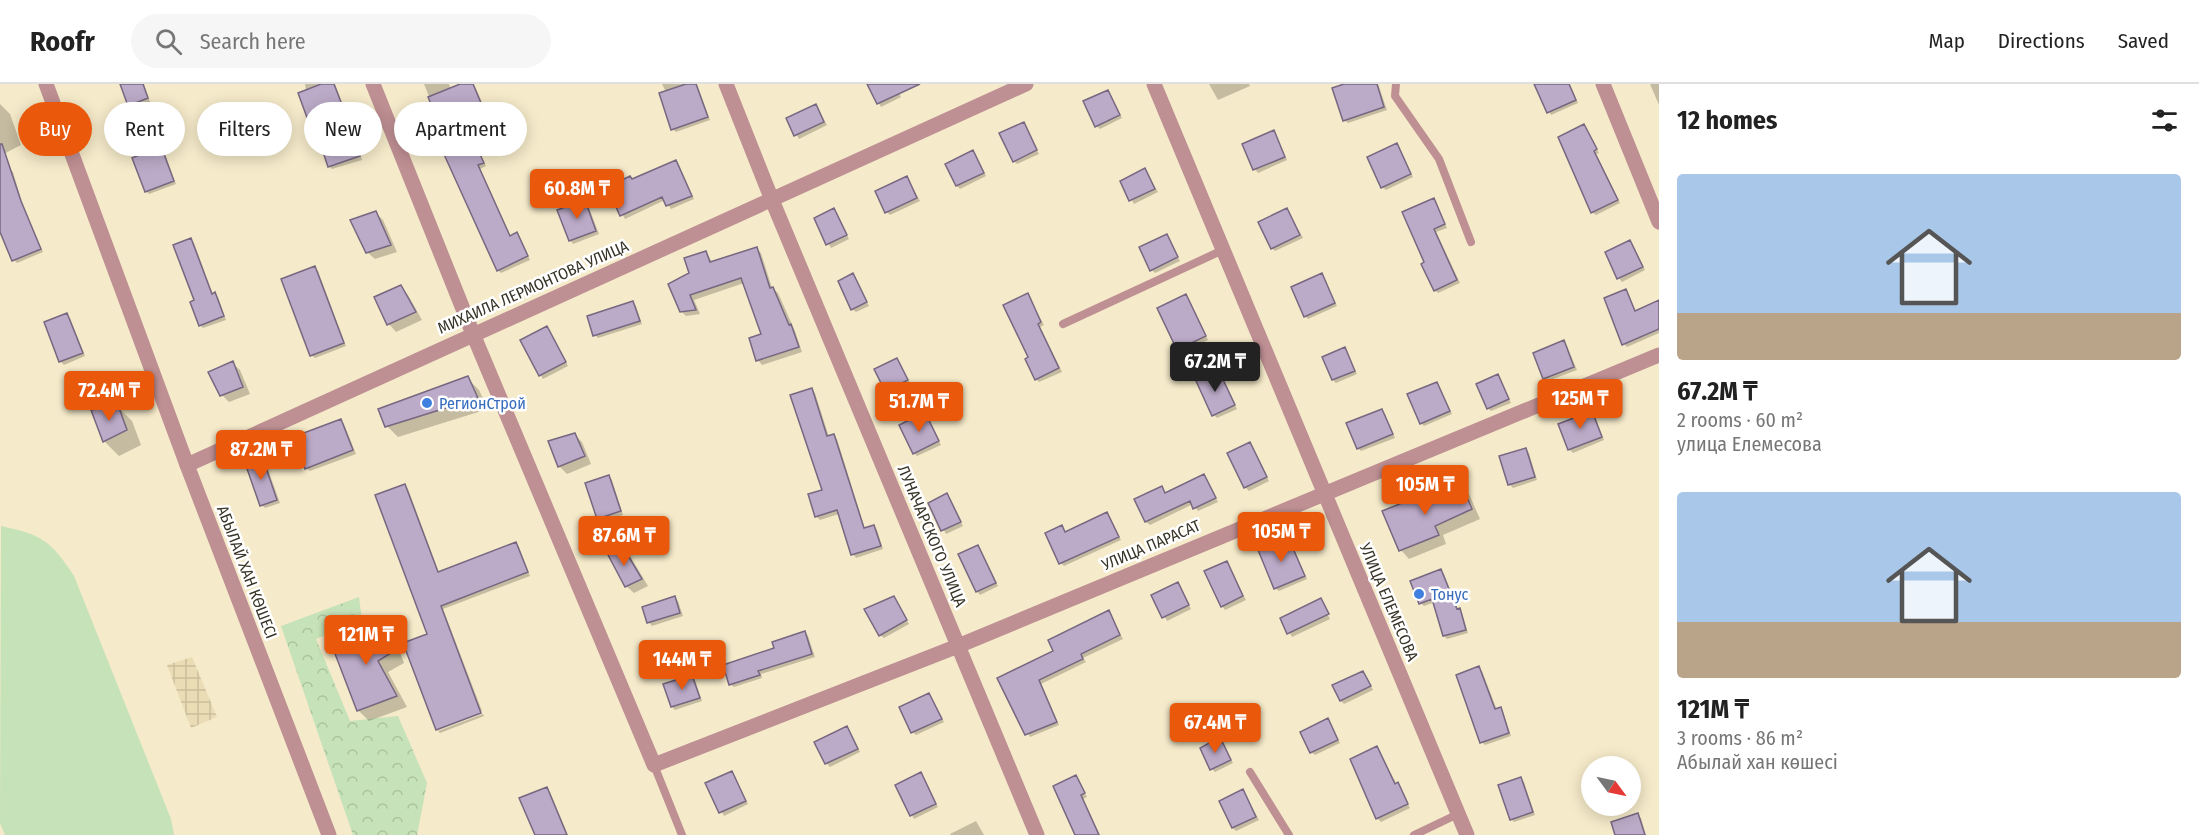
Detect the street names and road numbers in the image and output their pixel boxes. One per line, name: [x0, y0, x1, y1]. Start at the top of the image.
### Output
street label: МИХАИЛА ЛЕРМОНТОВА УЛИЦА: [435, 236, 632, 338]
street label: ЛУНАЧАРСКОГО УЛИЦА: [894, 462, 971, 610]
street label: АБЫЛАЙ ХАН КӨШЕСІ: [213, 503, 281, 641]
street label: УЛИЦА ПАРАСАТ: [1098, 515, 1204, 575]
street label: УЛИЦА ЕЛЕМЕСОВА: [1355, 539, 1423, 664]

